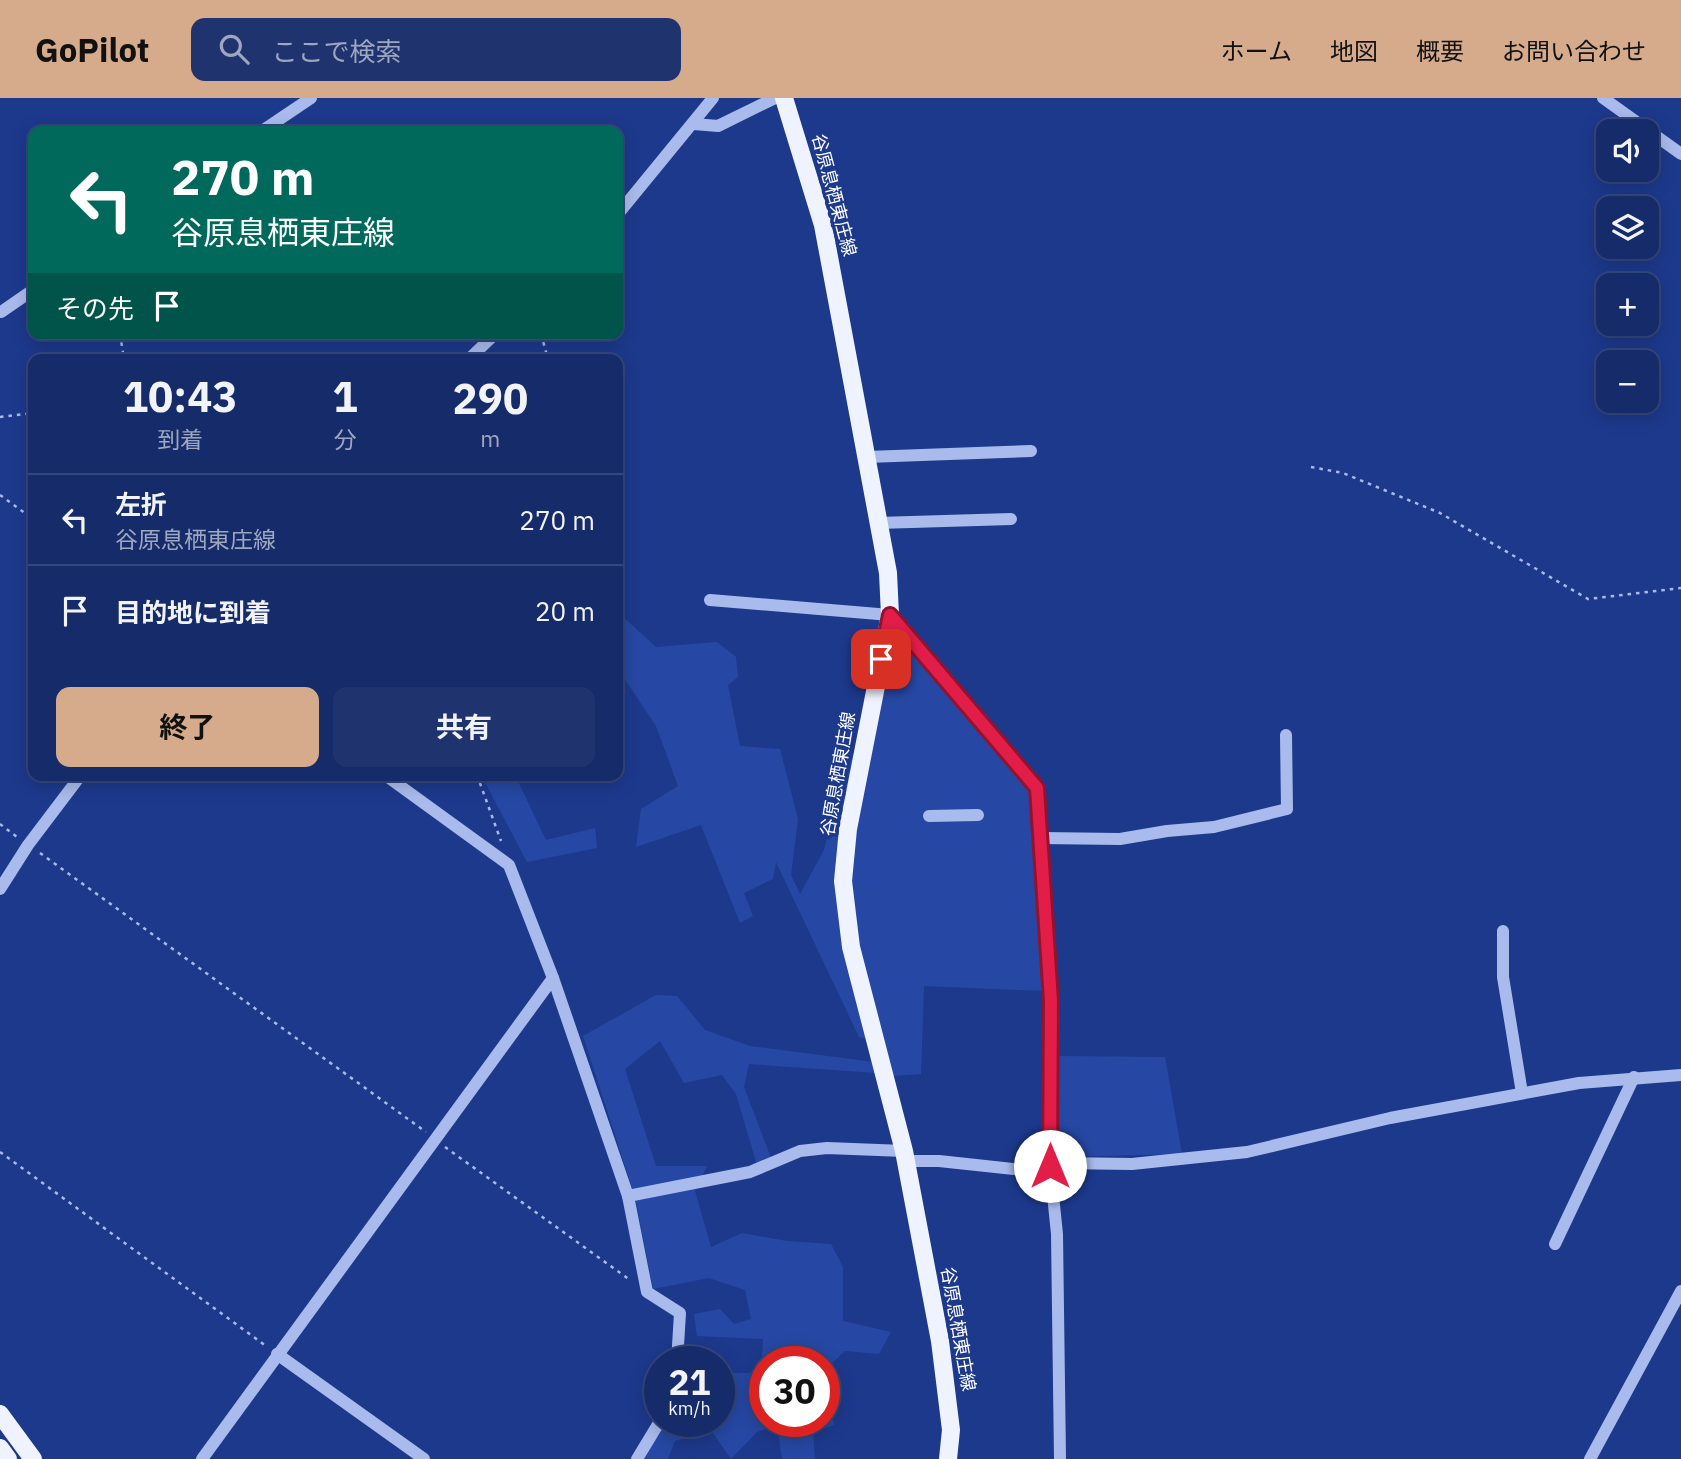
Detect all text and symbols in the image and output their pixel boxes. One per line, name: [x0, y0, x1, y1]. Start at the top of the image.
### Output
search box: [191, 18, 681, 81]
text: GoPilot: [35, 28, 149, 71]
icon: search: [215, 30, 253, 68]
text: ここで検索: [271, 34, 402, 68]
text: ホーム: [1221, 35, 1292, 67]
text: 地図: [1330, 35, 1378, 67]
text: 概要: [1416, 35, 1464, 67]
text: お問い合わせ: [1502, 35, 1646, 67]
map controls: [1596, 119, 1659, 413]
button: sound: [1596, 119, 1659, 182]
street label: 谷原息栖東庄線: [807, 131, 862, 259]
text: 270 m: [171, 145, 315, 208]
icon: left: [56, 154, 147, 245]
button: layers: [1596, 196, 1659, 259]
text: 谷原息栖東庄線: [171, 211, 395, 253]
button: +: [1596, 273, 1659, 336]
icon: arrive: [148, 287, 186, 325]
text: その先: [56, 291, 134, 325]
button: −: [1596, 350, 1659, 413]
text: 10:43: [123, 369, 238, 424]
text: 1: [332, 369, 358, 424]
text: 290: [453, 371, 528, 426]
text: m: [480, 423, 500, 453]
text: 到着: [157, 424, 203, 454]
text: 分: [334, 424, 357, 454]
text: 左折: [115, 487, 167, 521]
icon: left: [56, 501, 94, 539]
text: 270 m: [519, 503, 595, 537]
text: 谷原息栖東庄線: [115, 524, 276, 554]
icon: arrive: [56, 592, 94, 630]
text: 20 m: [535, 594, 595, 628]
text: 目的地に到着: [115, 595, 271, 629]
pin: [851, 629, 911, 689]
icon: arrive: [862, 640, 900, 678]
button: 終了: [56, 687, 319, 767]
button: 共有: [333, 687, 595, 767]
street label: 谷原息栖東庄線: [815, 710, 860, 838]
position arrow: [1013, 1129, 1087, 1203]
street label: 谷原息栖東庄線: [936, 1265, 981, 1393]
speed limit sign: 30: [749, 1346, 840, 1437]
text: 21: [668, 1359, 711, 1405]
text: km/h: [668, 1397, 711, 1420]

